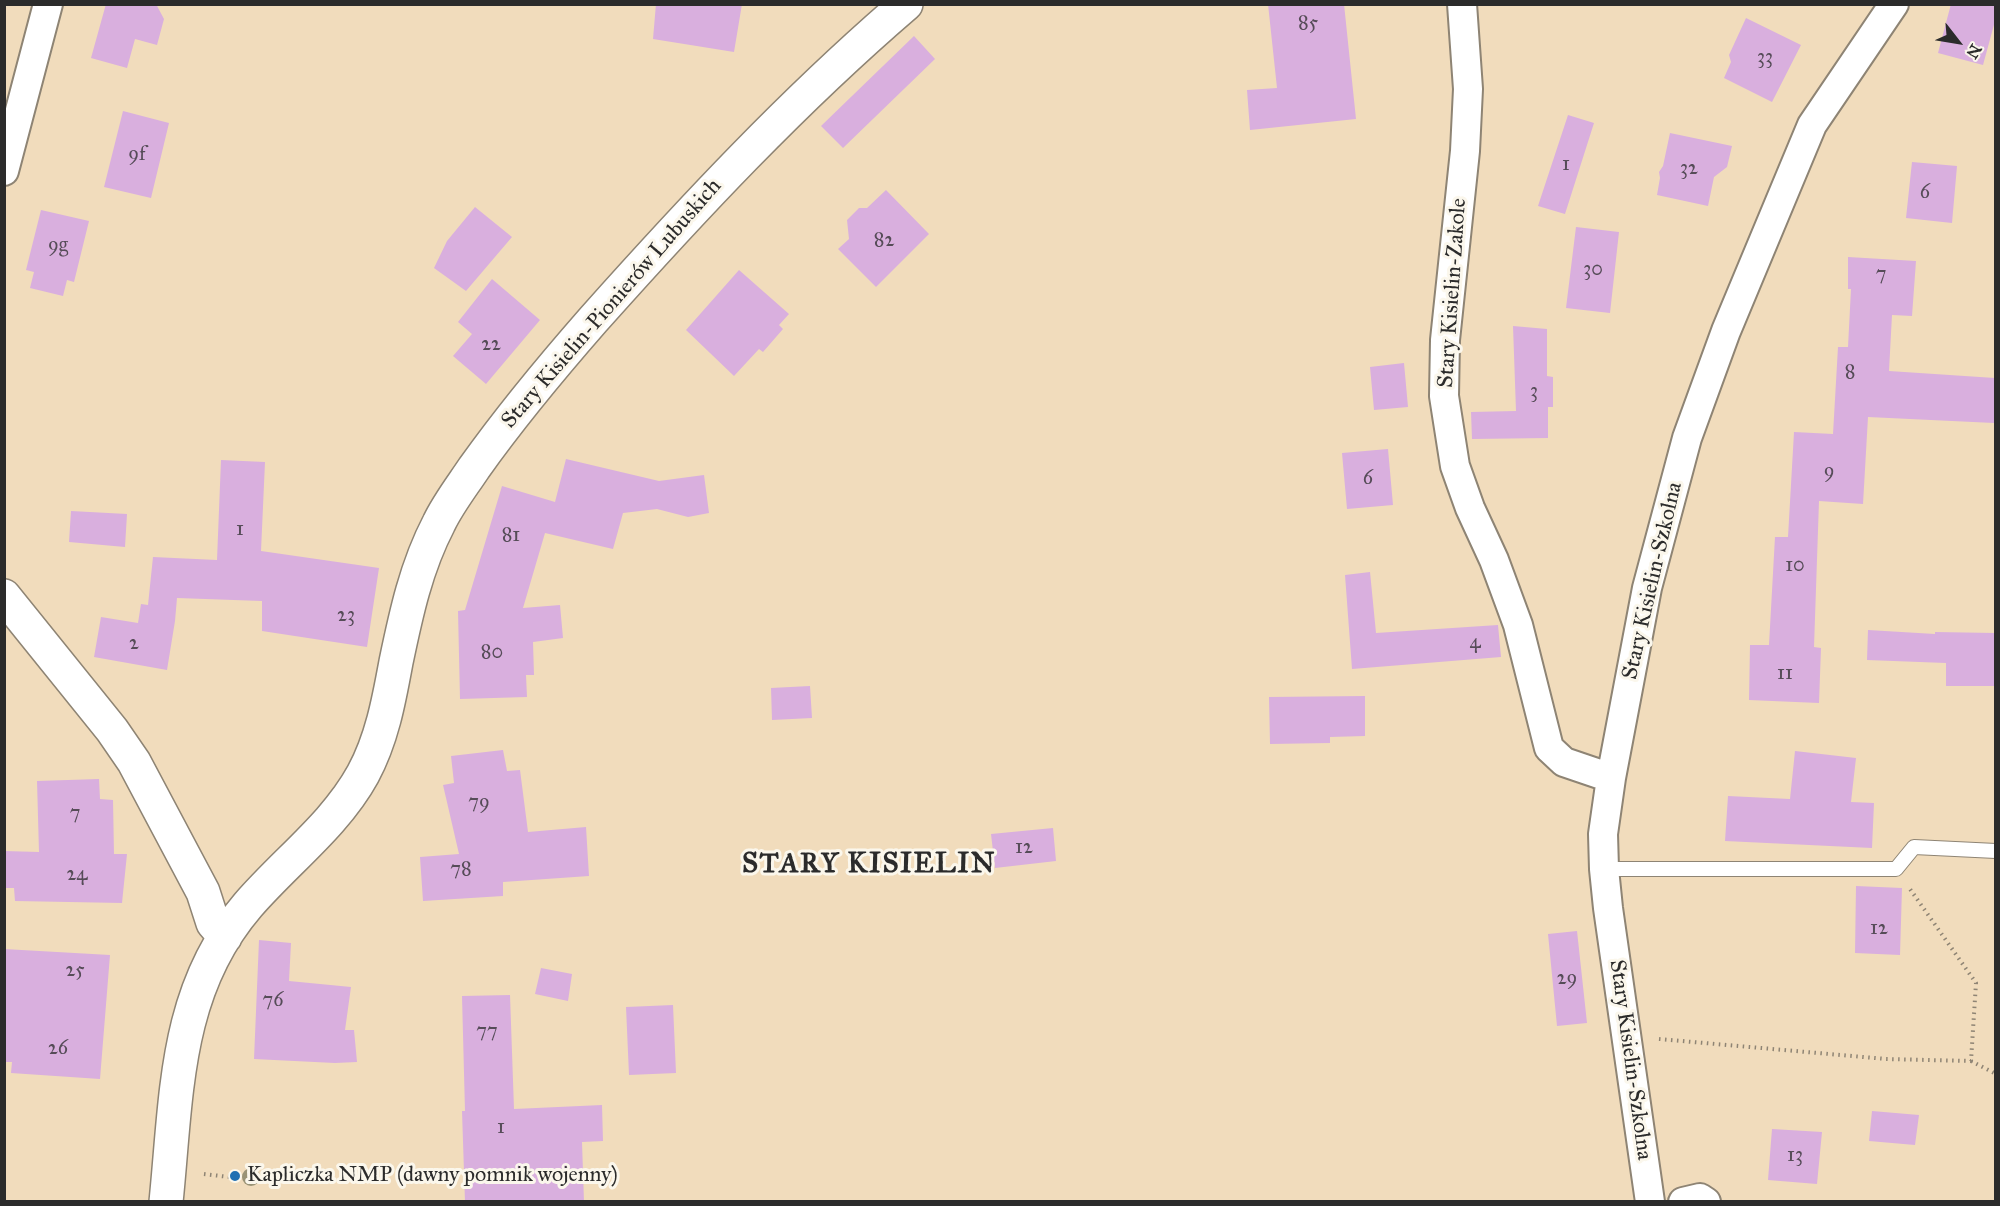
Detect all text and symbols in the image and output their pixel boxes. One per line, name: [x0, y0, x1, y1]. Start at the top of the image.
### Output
house number: 85: [1298, 12, 1318, 36]
north arrow: [1928, 12, 1988, 72]
text: N: [1962, 41, 1986, 62]
house number: 33: [1757, 46, 1773, 70]
house number: 9f: [128, 143, 146, 167]
house number: 1: [1562, 153, 1570, 177]
house number: 32: [1680, 157, 1698, 181]
street label: Stary Kisielin-Pionierów Lubuskich: [496, 174, 728, 434]
house number: 6: [1920, 181, 1930, 205]
street label: Stary Kisielin-Zakole: [1433, 197, 1473, 389]
house number: 82: [874, 229, 894, 253]
house number: 9g: [48, 234, 68, 258]
house number: 30: [1583, 258, 1603, 282]
house number: 7: [1876, 263, 1886, 287]
house number: 22: [481, 333, 501, 357]
house number: 8: [1845, 361, 1855, 385]
house number: 3: [1530, 380, 1538, 404]
house number: 9: [1824, 460, 1834, 484]
house number: 6: [1363, 467, 1373, 491]
street label: Stary Kisielin-Szkolna: [1617, 480, 1689, 682]
house number: 1: [236, 518, 244, 542]
house number: 81: [502, 524, 520, 548]
house number: 10: [1785, 554, 1805, 578]
house number: 23: [337, 604, 355, 628]
house number: 4: [1469, 631, 1481, 655]
house number: 2: [129, 632, 139, 656]
house number: 80: [481, 641, 503, 665]
house number: 11: [1777, 662, 1793, 686]
house number: 79: [468, 791, 490, 815]
house number: 7: [70, 802, 80, 826]
house number: 12: [1015, 836, 1033, 860]
district label: STARY KISIELIN: [742, 848, 996, 882]
house number: 78: [450, 858, 472, 882]
house number: 24: [66, 863, 88, 887]
house number: 12: [1870, 917, 1888, 941]
street label: Stary Kisielin-Szkolna: [1603, 958, 1657, 1162]
house number: 25: [65, 959, 85, 983]
house number: 29: [1557, 967, 1577, 991]
house number: 76: [263, 989, 283, 1013]
house number: 77: [476, 1020, 498, 1044]
house number: 26: [48, 1037, 68, 1061]
house number: 1: [497, 1116, 505, 1140]
house number: 13: [1787, 1144, 1803, 1168]
place label: Kapliczka NMP (dawny pomnik wojenny): [247, 1163, 618, 1189]
marker: Kapliczka NMP (dawny pomnik wojenny): [228, 1169, 242, 1183]

